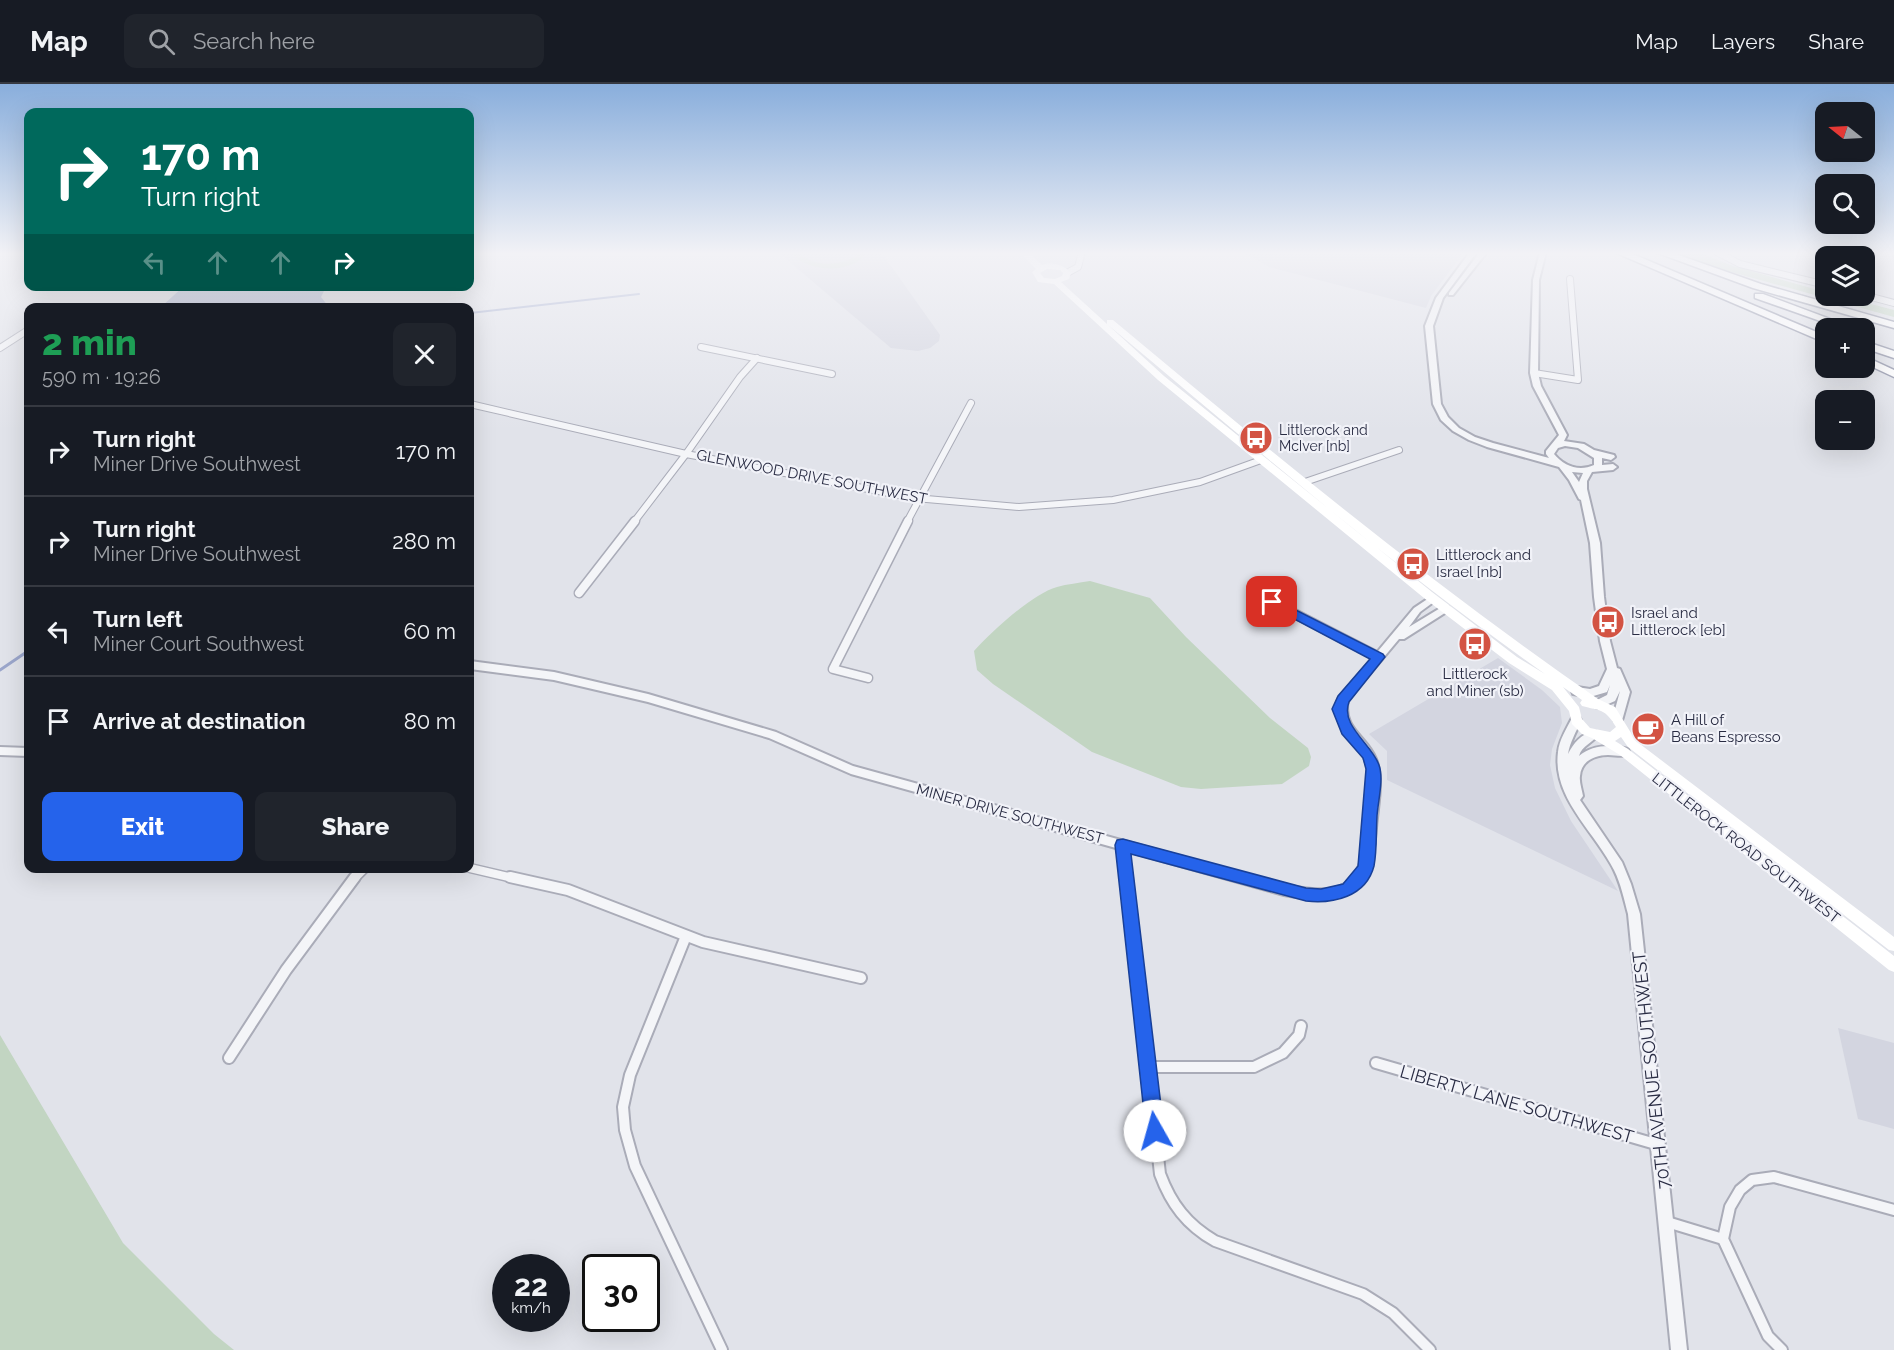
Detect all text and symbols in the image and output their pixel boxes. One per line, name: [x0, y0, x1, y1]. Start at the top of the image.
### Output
search box: [124, 14, 544, 68]
text: Map: [30, 25, 88, 58]
icon: search: [145, 25, 178, 58]
text: Search here: [193, 28, 315, 54]
text: Map: [1635, 29, 1678, 54]
text: Layers: [1711, 29, 1775, 54]
text: Share: [1808, 29, 1864, 54]
north arrow: [1815, 102, 1875, 162]
map controls: [1815, 102, 1875, 450]
text: 170 m: [141, 131, 260, 180]
icon: right: [42, 132, 120, 210]
button: search: [1815, 174, 1875, 234]
text: Turn right: [141, 181, 260, 212]
icon: left: [138, 246, 171, 279]
icon: ahead: [201, 246, 234, 279]
icon: ahead: [264, 246, 297, 279]
icon: right: [327, 246, 360, 279]
button: layers: [1815, 246, 1875, 306]
button: +: [1815, 318, 1875, 378]
text: 2 min: [42, 321, 137, 363]
button: close: [393, 323, 456, 386]
text: 590 m · 19:26: [42, 365, 161, 389]
button: −: [1815, 390, 1875, 450]
bus stop icon: Littlerock and McIver [nb]: [1238, 420, 1274, 456]
place label: Littlerock and McIver [nb]: [1279, 422, 1368, 454]
text: Turn right: [93, 426, 196, 452]
icon: right: [42, 435, 75, 468]
text: 170 m: [396, 438, 456, 464]
street label: GLENWOOD DRIVE SOUTHWEST: [695, 446, 929, 508]
text: Miner Drive Southwest: [93, 452, 301, 476]
text: Turn right: [93, 516, 196, 542]
icon: right: [42, 525, 75, 558]
text: 280 m: [392, 528, 456, 554]
text: Miner Drive Southwest: [93, 542, 301, 566]
bus stop icon: Littlerock and Israel [nb]: [1395, 546, 1431, 582]
place label: Littlerock and Israel [nb]: [1436, 546, 1531, 581]
pin: [1246, 576, 1297, 627]
icon: arrive: [1255, 585, 1288, 618]
bus stop icon: Israel and Littlerock [eb]: [1590, 604, 1626, 640]
place label: Israel and Littlerock [eb]: [1631, 604, 1726, 639]
text: Turn left: [93, 606, 183, 632]
icon: left: [42, 615, 75, 648]
text: 60 m: [403, 618, 456, 644]
bus stop icon: Littlerock and Miner (sb): [1457, 626, 1493, 662]
text: Miner Court Southwest: [93, 632, 304, 656]
place label: Littlerock and Miner (sb): [1426, 665, 1524, 700]
icon: arrive: [42, 705, 75, 738]
text: Arrive at destination: [93, 708, 306, 734]
text: 80 m: [404, 708, 456, 734]
cafe icon: A Hill of Beans Espresso: [1630, 711, 1666, 747]
place label: A Hill of Beans Espresso: [1671, 711, 1781, 746]
street label: LITTLEROCK ROAD SOUTHWEST: [1648, 769, 1844, 927]
street label: MINER DRIVE SOUTHWEST: [914, 780, 1106, 848]
button: Exit: [42, 792, 243, 861]
button: Share: [255, 792, 456, 861]
street label: 70TH AVENUE SOUTHWEST: [1628, 950, 1674, 1190]
street label: LIBERTY LANE SOUTHWEST: [1398, 1061, 1636, 1147]
position arrow: [1123, 1099, 1187, 1163]
speed limit sign: 30: [582, 1254, 660, 1332]
text: 22: [514, 1268, 548, 1303]
text: km/h: [511, 1299, 551, 1317]

